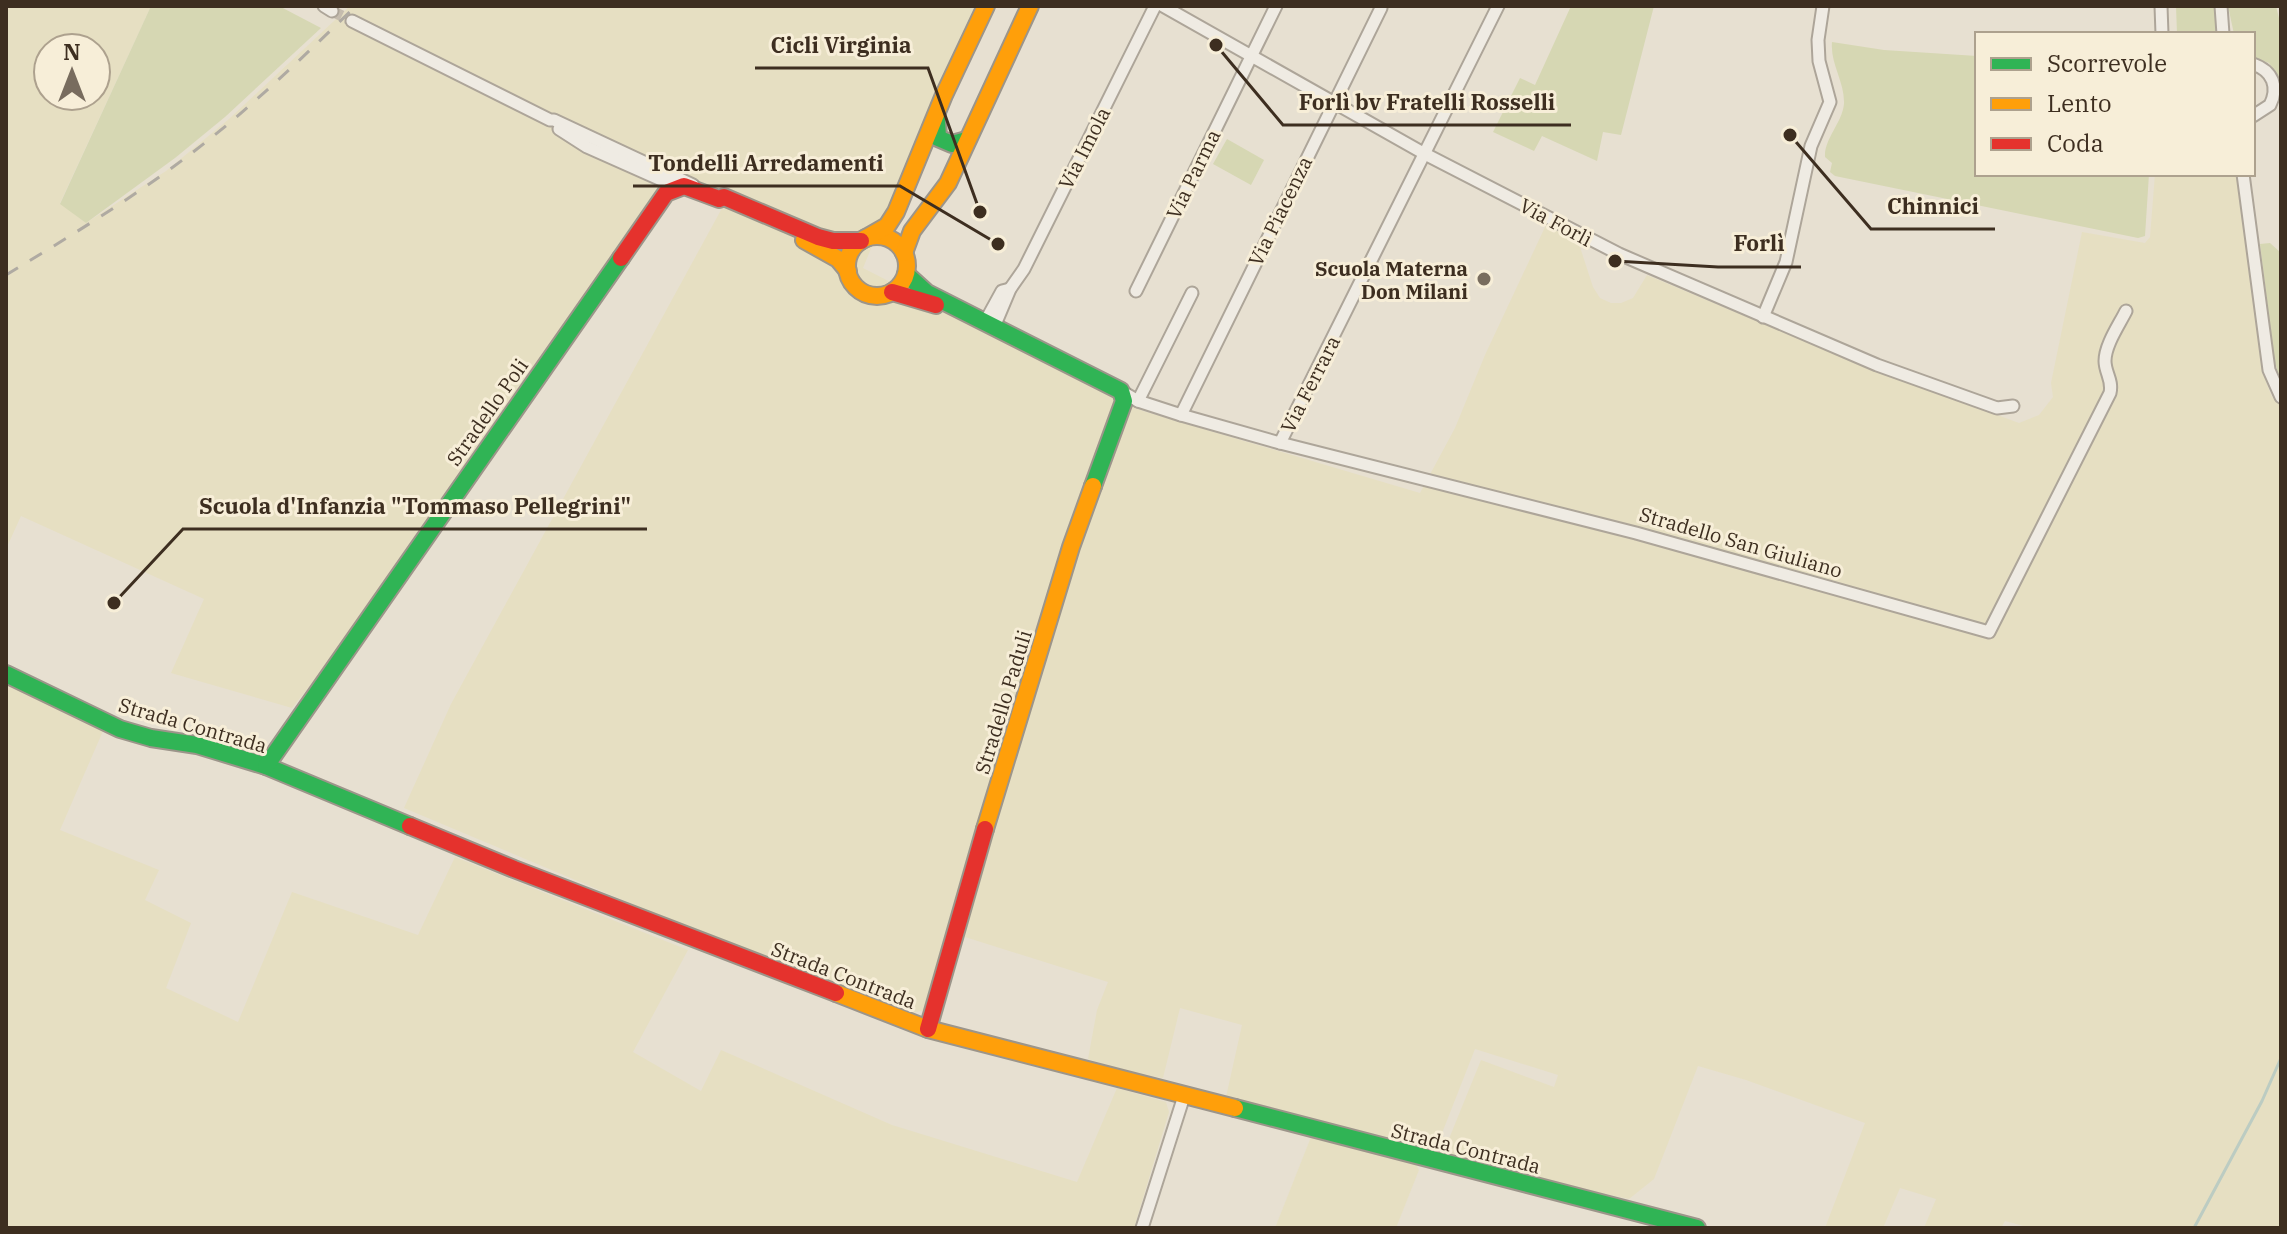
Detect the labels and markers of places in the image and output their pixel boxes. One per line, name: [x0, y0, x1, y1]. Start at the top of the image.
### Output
callout: Cicli Virginia: [755, 22, 928, 68]
callout: Forlì bv Fratelli Rosselli: [1283, 79, 1571, 125]
callout: Tondelli Arredamenti: [633, 140, 900, 186]
callout: Chinnici: [1871, 183, 1995, 229]
callout: Forlì: [1718, 221, 1801, 267]
place label: Scuola Materna Don Milani: [1315, 255, 1468, 305]
marker: Scuola Materna Don Milani: [1475, 270, 1493, 288]
callout: Scuola d'Infanzia "Tommaso Pellegrini": [183, 483, 647, 529]

